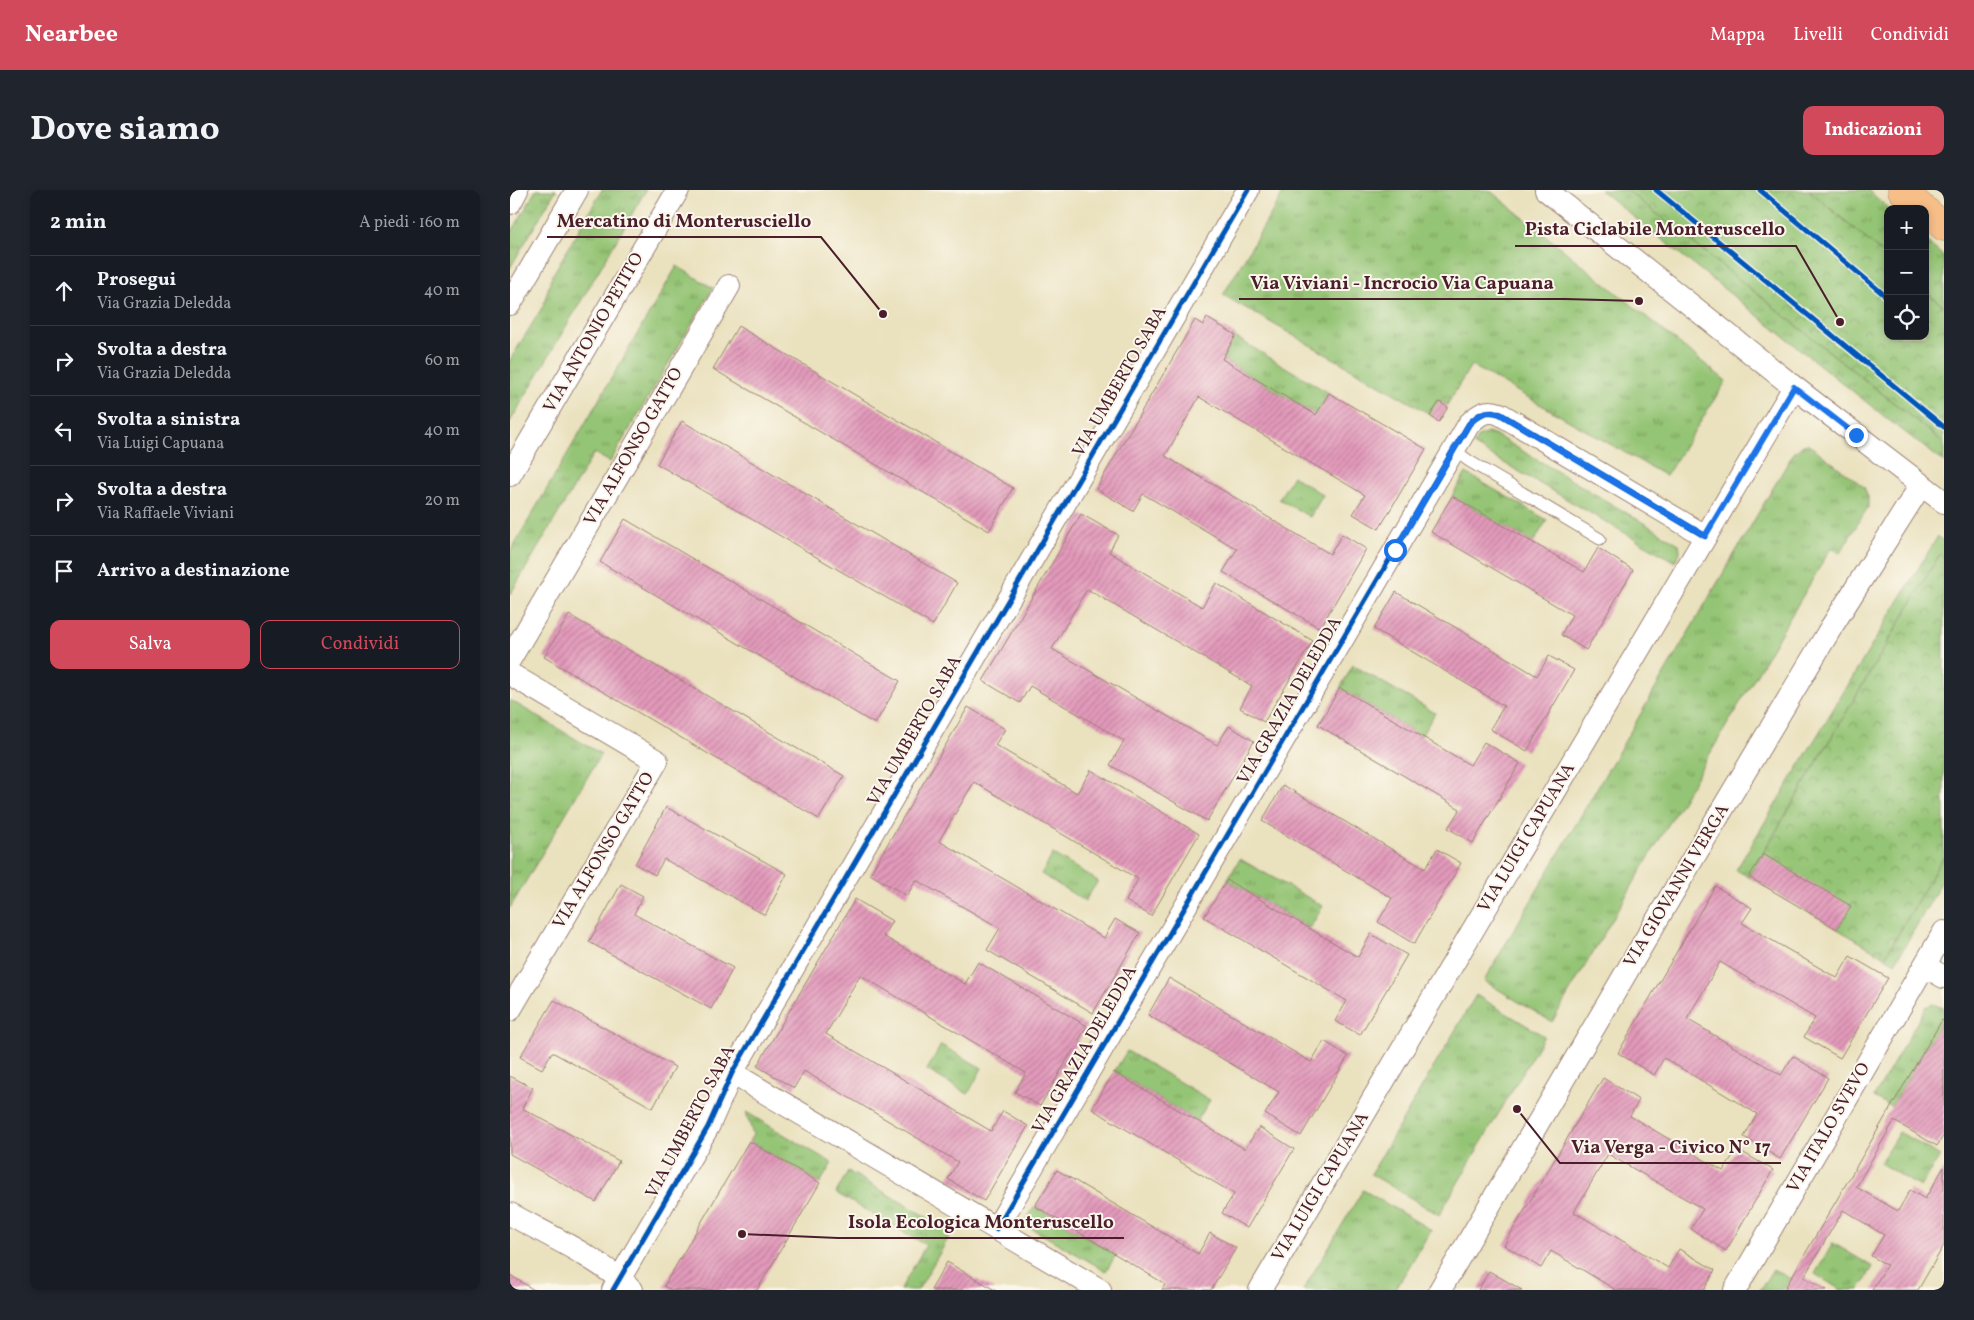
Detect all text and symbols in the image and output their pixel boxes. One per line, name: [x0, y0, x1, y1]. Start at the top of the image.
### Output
text: Nearbee: [25, 18, 118, 52]
text: Mappa: [1710, 23, 1765, 48]
text: Livelli: [1793, 23, 1843, 48]
text: Condividi: [1871, 23, 1949, 48]
text: Dove siamo: [30, 106, 220, 154]
button: Indicazioni: [1803, 106, 1944, 155]
callout: Mercatino di Monterusciello: [547, 203, 821, 237]
map controls: [1884, 205, 1929, 340]
button: +: [1884, 205, 1929, 250]
text: 2 min: [50, 208, 107, 237]
text: Mercatino di Monterusciello: [557, 209, 811, 235]
text: A piedi · 160 m: [359, 212, 460, 234]
callout: Pista Ciclabile Monteruscello: [1515, 212, 1796, 246]
text: Pista Ciclabile Monteruscello: [1525, 217, 1785, 243]
street label: VIA ANTONIO PETITO: [538, 248, 650, 418]
button: −: [1884, 250, 1929, 295]
callout: Via Viviani - Incrocio Via Capuana: [1239, 265, 1565, 299]
text: Prosegui: [97, 267, 176, 293]
text: Via Viviani - Incrocio Via Capuana: [1250, 271, 1554, 297]
icon: ahead: [50, 277, 78, 305]
text: 40 m: [424, 280, 460, 302]
text: Via Grazia Deledda: [97, 293, 231, 315]
button: locate: [1884, 295, 1929, 340]
street label: VIA UMBERTO SABA: [1067, 302, 1174, 462]
text: Svolta a destra: [97, 337, 227, 363]
icon: right: [50, 347, 78, 375]
text: 60 m: [425, 350, 460, 372]
text: Via Grazia Deledda: [97, 363, 231, 385]
street label: VIA ALFONSO GATTO: [578, 363, 690, 531]
text: Svolta a sinistra: [97, 407, 240, 433]
icon: left: [50, 417, 78, 445]
text: 40 m: [424, 420, 460, 442]
route end: [1845, 424, 1868, 447]
text: Via Luigi Capuana: [97, 433, 224, 455]
text: Svolta a destra: [97, 477, 227, 503]
icon: right: [50, 487, 78, 515]
text: 20 m: [425, 490, 460, 512]
text: Via Raffaele Viviani: [97, 503, 234, 525]
route start: [1384, 539, 1407, 562]
icon: arrive: [50, 557, 78, 585]
text: Arrivo a destinazione: [97, 558, 290, 584]
street label: VIA GRAZIA DELEDDA: [1232, 612, 1349, 790]
button: Salva: [50, 620, 250, 669]
button: Condividi: [260, 620, 460, 669]
street label: VIA UMBERTO SABA: [862, 651, 969, 811]
street label: VIA LUIGI CAPUANA: [1472, 758, 1582, 918]
street label: VIA ALFONSO GATTO: [547, 768, 661, 934]
street label: VIA GIOVANNI VERGA: [1618, 799, 1736, 973]
street label: VIA GRAZIA DELEDDA: [1027, 961, 1144, 1139]
street label: VIA UMBERTO SABA: [640, 1041, 742, 1203]
street label: VIA ITALO SVEVO: [1781, 1058, 1877, 1198]
street label: VIA LUIGI CAPUANA: [1266, 1107, 1376, 1267]
callout: Via Verga - Civico N° 17: [1560, 1129, 1781, 1163]
text: Via Verga - Civico N° 17: [1571, 1135, 1771, 1161]
callout: Isola Ecologica Monteruscello: [838, 1204, 1124, 1238]
text: Isola Ecologica Monteruscello: [848, 1210, 1114, 1236]

